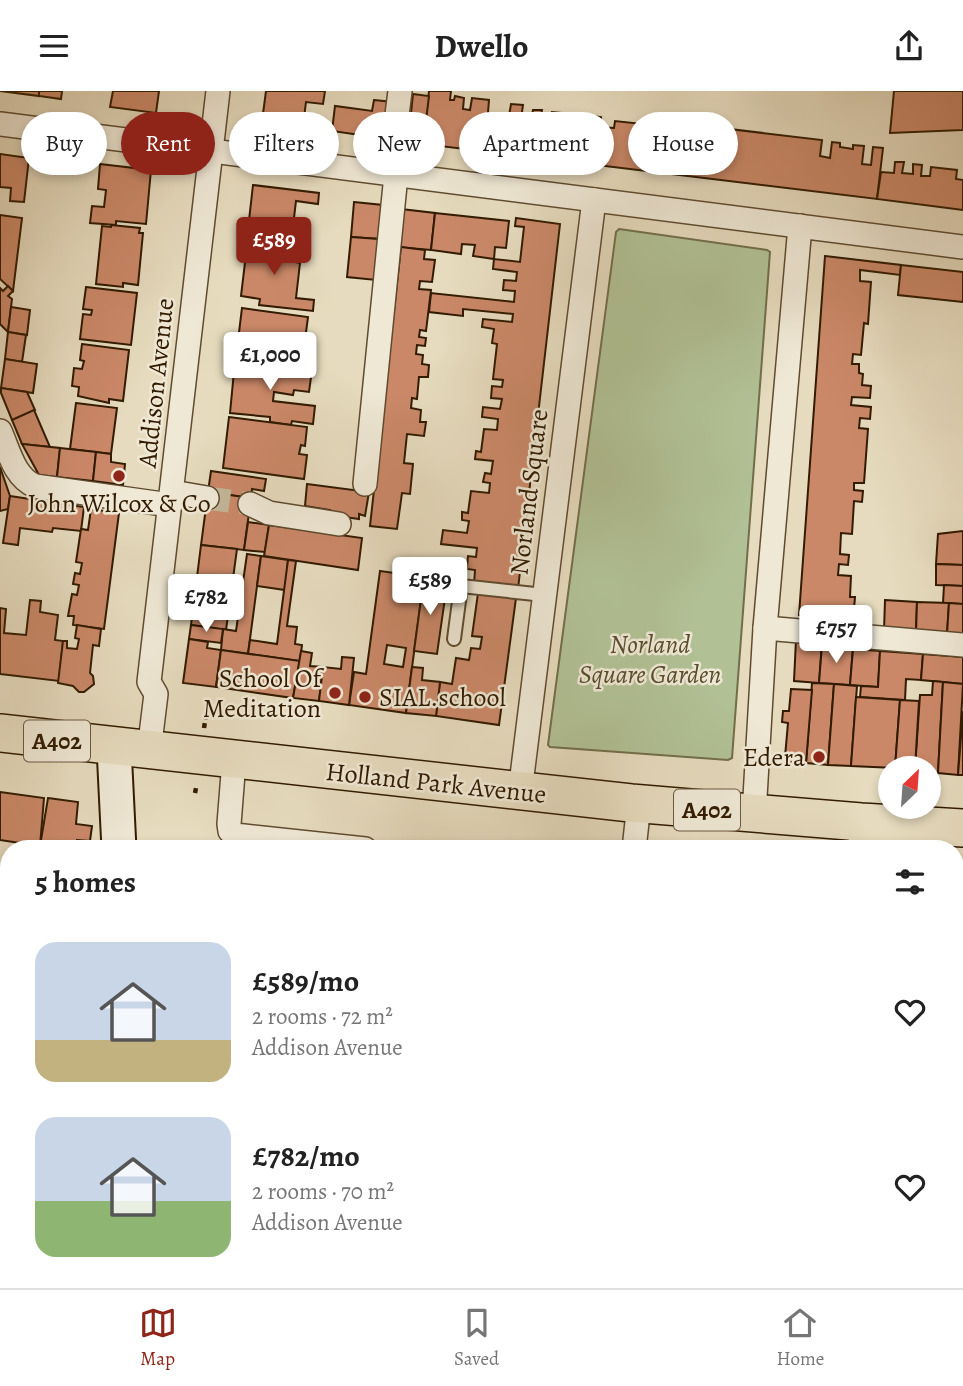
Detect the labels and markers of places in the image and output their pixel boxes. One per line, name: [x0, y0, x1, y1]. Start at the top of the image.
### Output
pin: £589: [233, 218, 315, 277]
pin: £1,000: [213, 333, 327, 392]
marker: John Wilcox & Co: [111, 468, 127, 484]
place label: John Wilcox & Co: [27, 486, 211, 521]
pin: £589: [389, 557, 471, 617]
pin: £782: [165, 575, 247, 634]
pin: £757: [795, 605, 877, 665]
place label: School Of Meditation: [203, 661, 324, 726]
place label: SIAL.school: [379, 680, 506, 715]
marker: School Of Meditation: [327, 685, 343, 701]
marker: SIAL.school: [357, 689, 373, 705]
place label: Edera: [743, 740, 805, 775]
marker: Edera: [811, 749, 827, 765]

